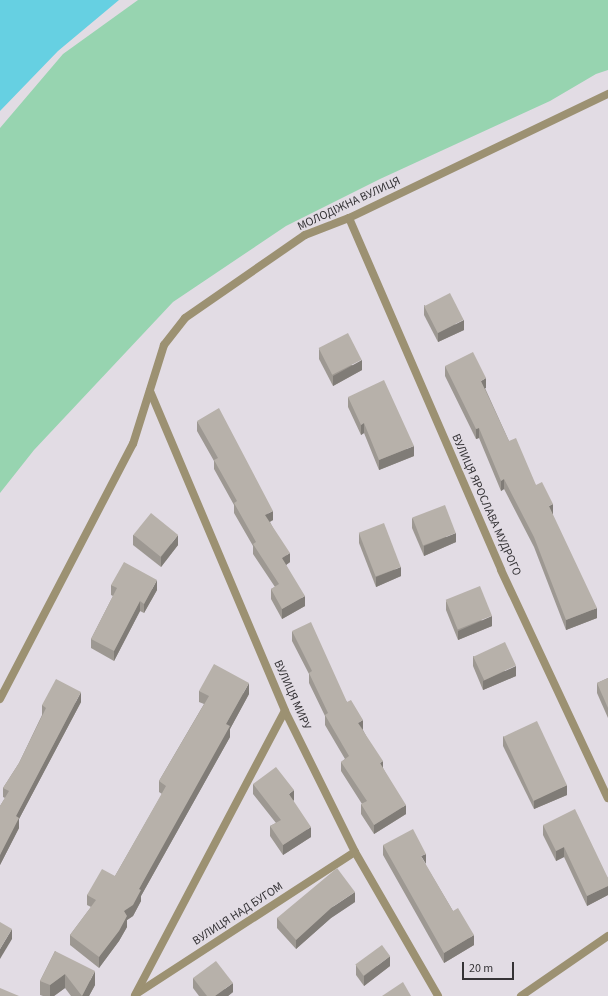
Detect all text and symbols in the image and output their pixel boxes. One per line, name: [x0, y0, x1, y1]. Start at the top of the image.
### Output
street label: МОЛОДІЖНА ВУЛИЦЯ: [295, 174, 403, 234]
street label: ВУЛИЦЯ ЯРОСЛАВА МУДРОГО: [448, 432, 524, 578]
street label: ВУЛИЦЯ МИРУ: [270, 658, 314, 732]
street label: ВУЛИЦЯ НАД БУГОМ: [190, 879, 286, 949]
scale bar: [464, 954, 516, 980]
text: 20 m: [469, 960, 493, 977]

